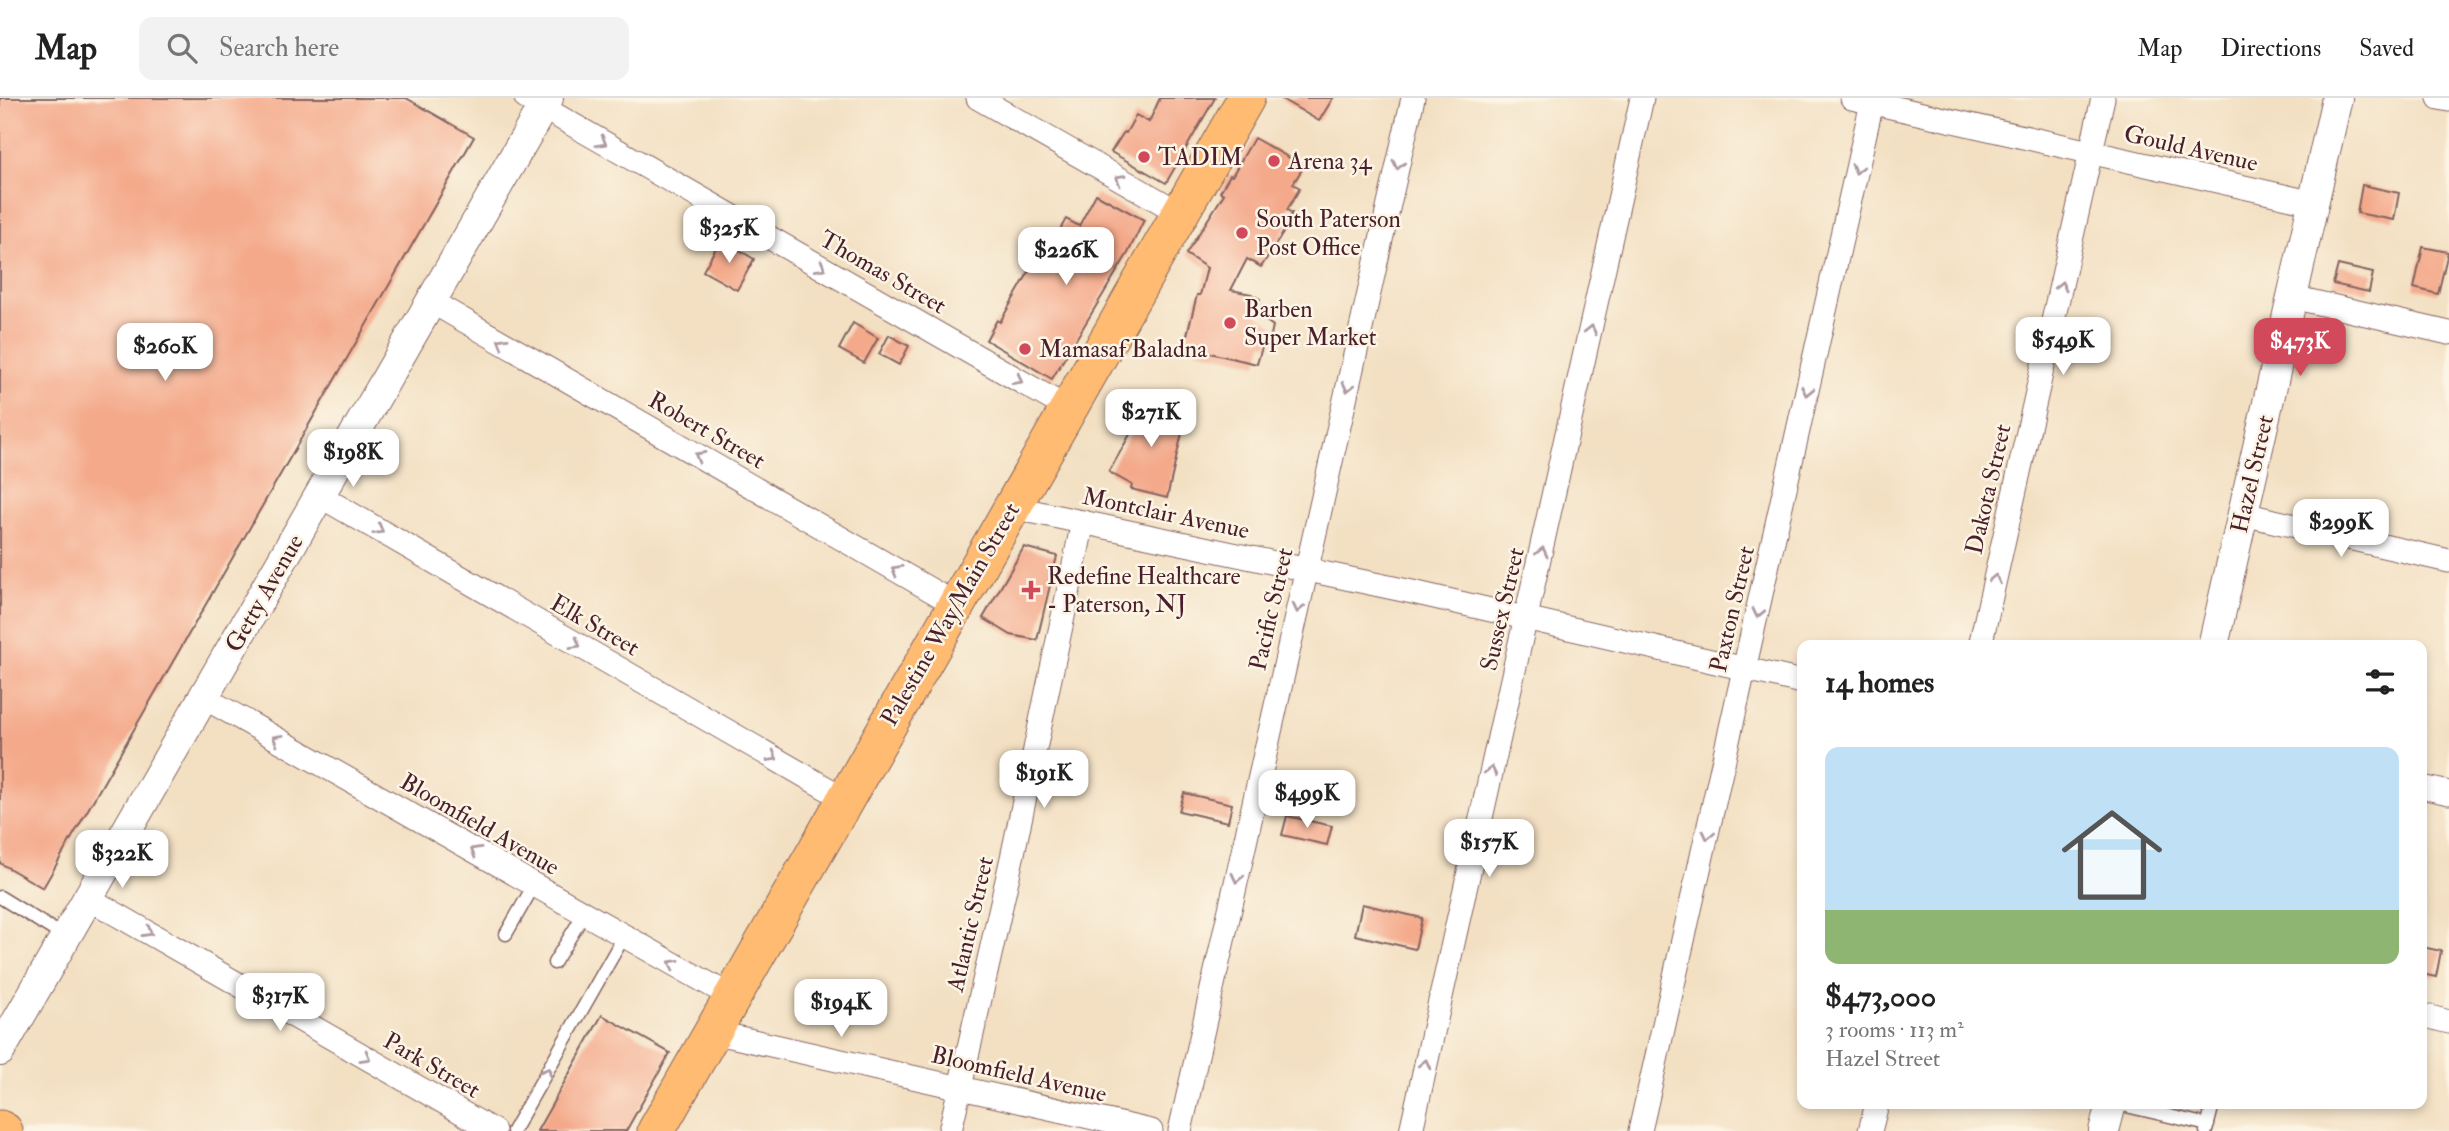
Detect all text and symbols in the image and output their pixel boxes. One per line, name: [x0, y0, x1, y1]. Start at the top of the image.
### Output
search box: [139, 17, 629, 80]
text: Map: [35, 28, 97, 69]
icon: search: [163, 29, 201, 67]
text: Search here: [219, 32, 339, 64]
text: Map: [2137, 33, 2182, 64]
text: Directions: [2220, 33, 2321, 64]
text: Saved: [2359, 33, 2414, 64]
street label: Gould Avenue: [2121, 118, 2261, 179]
one-way arrow: [594, 133, 607, 146]
place label: TADIM: [1158, 142, 1243, 173]
place label: Arena 34: [1287, 146, 1373, 177]
marker: TADIM: [1136, 149, 1152, 165]
marker: Arena 34: [1266, 153, 1282, 169]
one-way arrow: [1391, 159, 1406, 171]
one-way arrow: [1851, 163, 1866, 175]
one-way arrow: [1115, 174, 1128, 187]
place label: South Paterson Post Office: [1256, 204, 1401, 263]
pin: $325K: [680, 206, 778, 265]
text: $325K: [699, 213, 759, 242]
street label: Thomas Street: [814, 224, 952, 321]
marker: South Paterson Post Office: [1234, 225, 1250, 241]
pin: $226K: [1017, 228, 1115, 287]
text: $226K: [1034, 235, 1098, 264]
one-way arrow: [813, 259, 826, 272]
one-way arrow: [2053, 280, 2067, 292]
place label: Barben Super Market: [1244, 294, 1377, 353]
marker: Barben Super Market: [1222, 315, 1238, 331]
pin: $549K: [2014, 317, 2112, 377]
pin: $473K: [2251, 318, 2349, 378]
pin: $260K: [116, 324, 214, 383]
one-way arrow: [1583, 324, 1597, 336]
text: $549K: [2032, 325, 2094, 354]
text: $473K: [2270, 326, 2330, 355]
text: $260K: [133, 331, 197, 360]
place label: Mamasaf Baladna: [1039, 334, 1208, 365]
one-way arrow: [497, 337, 510, 350]
marker: Mamasaf Baladna: [1017, 341, 1033, 357]
one-way arrow: [1011, 372, 1023, 385]
one-way arrow: [1342, 381, 1356, 393]
street label: Robert Street: [643, 385, 771, 476]
one-way arrow: [1801, 385, 1816, 397]
pin: $271K: [1102, 390, 1200, 449]
text: $271K: [1121, 397, 1181, 426]
street label: Hazel Street: [2224, 412, 2281, 536]
street label: Dakota Street: [1958, 421, 2019, 557]
pin: $198K: [304, 430, 402, 489]
text: $198K: [323, 437, 383, 466]
one-way arrow: [694, 451, 707, 464]
street label: Montclair Avenue: [1080, 481, 1252, 546]
street label: Palestine Way/Main Street: [874, 497, 1027, 731]
pin: $299K: [2292, 500, 2390, 559]
text: $299K: [2309, 507, 2373, 536]
one-way arrow: [371, 522, 384, 535]
street label: Getty Avenue: [218, 529, 311, 658]
street label: Paxton Street: [1703, 543, 1762, 675]
street label: Pacific Street: [1242, 544, 1301, 674]
street label: Sussex Street: [1473, 544, 1532, 674]
one-way arrow: [1533, 546, 1548, 558]
place label: Redefine Healthcare - Paterson, NJ: [1047, 561, 1241, 620]
one-way arrow: [891, 565, 904, 578]
one-way arrow: [1987, 573, 2001, 585]
marker: Redefine Healthcare - Paterson, NJ: [1021, 580, 1041, 600]
street label: Elk Street: [545, 588, 645, 663]
one-way arrow: [1292, 602, 1306, 614]
one-way arrow: [1752, 607, 1767, 619]
one-way arrow: [568, 636, 581, 649]
icon: filters: [2361, 663, 2399, 701]
text: 14 homes: [1825, 664, 1934, 701]
one-way arrow: [272, 734, 284, 747]
one-way arrow: [765, 749, 778, 762]
pin: $191K: [995, 750, 1093, 810]
text: $191K: [1015, 758, 1073, 787]
one-way arrow: [1483, 765, 1498, 777]
street label: Bloomfield Avenue: [394, 766, 565, 883]
pin: $499K: [1258, 770, 1356, 830]
text: $499K: [1274, 778, 1340, 807]
icon: home: [2049, 792, 2175, 918]
pin: $157K: [1440, 820, 1538, 879]
text: $157K: [1460, 827, 1518, 856]
one-way arrow: [1701, 829, 1716, 841]
pin: $322K: [73, 830, 171, 890]
text: $322K: [91, 838, 153, 867]
one-way arrow: [469, 846, 482, 859]
street label: Atlantic Street: [940, 853, 1001, 996]
one-way arrow: [1231, 872, 1245, 884]
one-way arrow: [140, 924, 153, 937]
one-way arrow: [667, 959, 680, 972]
pin: $317K: [231, 974, 329, 1033]
text: $473,000: [1825, 978, 1936, 1015]
pin: $194K: [792, 979, 890, 1039]
text: $317K: [252, 981, 308, 1010]
text: $194K: [810, 987, 872, 1016]
text: 3 rooms · 113 m²: [1825, 1015, 1964, 1044]
street label: Park Street: [378, 1025, 486, 1106]
street label: Bloomfield Avenue: [928, 1039, 1110, 1110]
text: Hazel Street: [1825, 1044, 1940, 1073]
one-way arrow: [359, 1049, 372, 1062]
one-way arrow: [1417, 1058, 1432, 1070]
one-way arrow: [539, 1066, 552, 1079]

